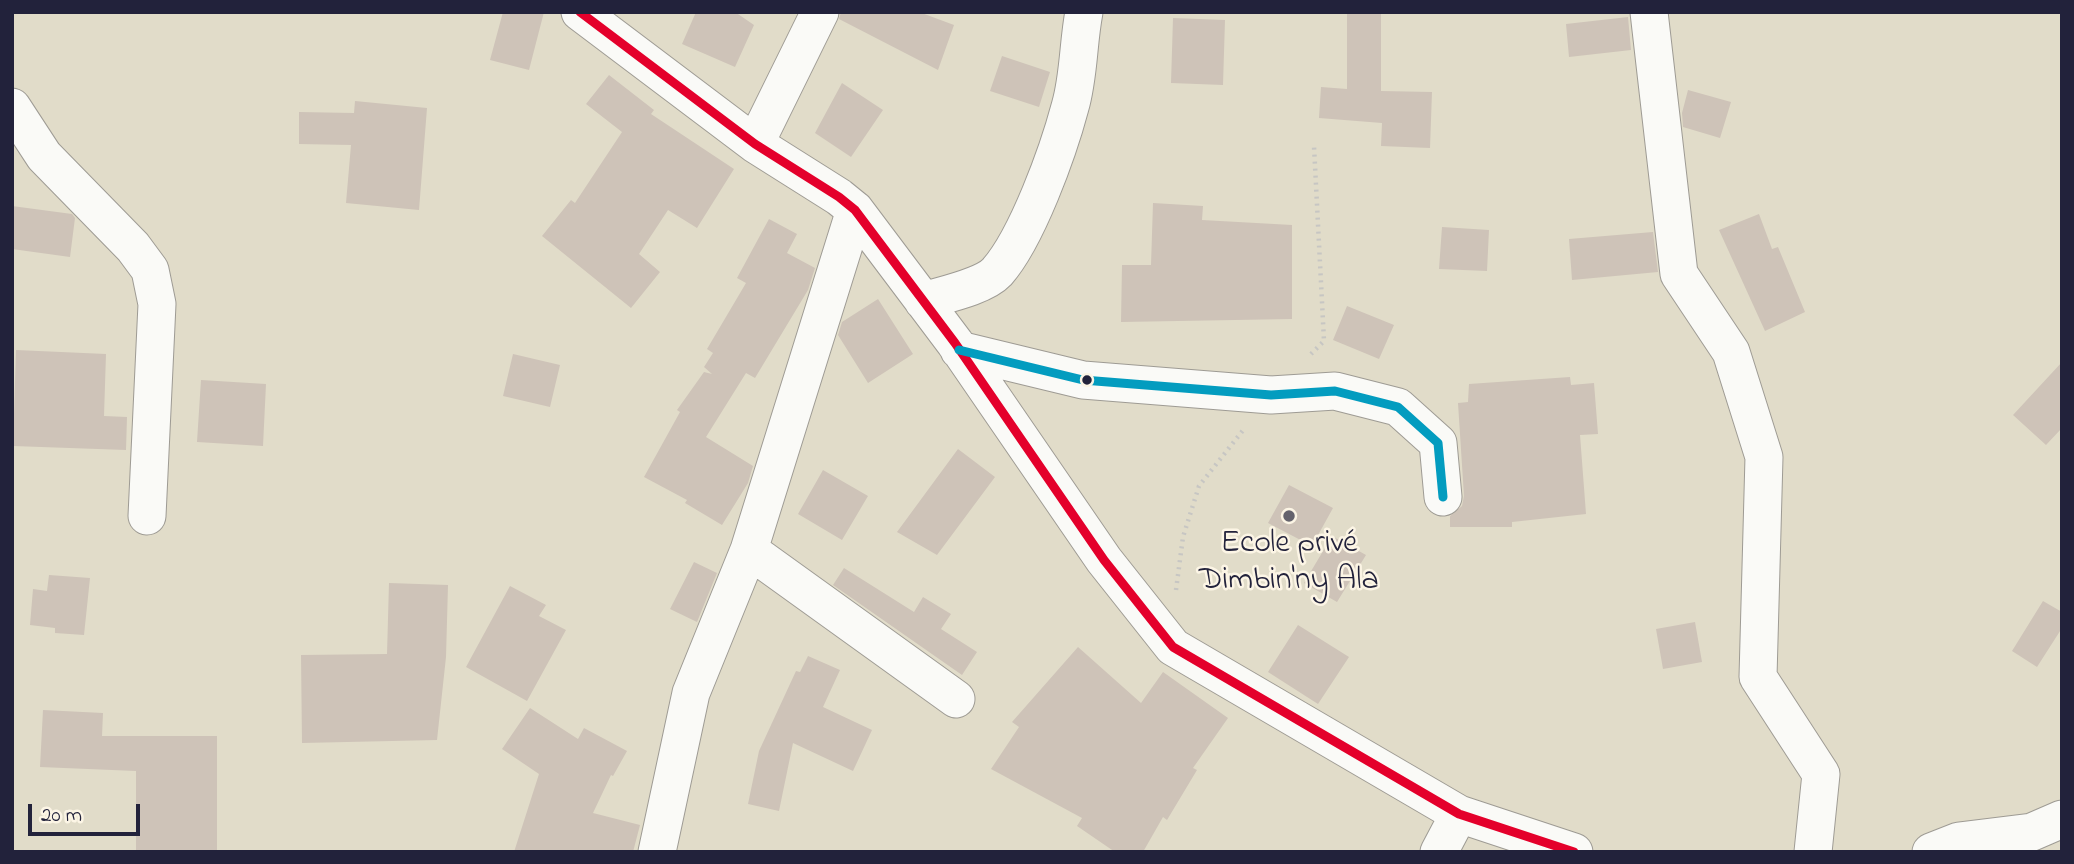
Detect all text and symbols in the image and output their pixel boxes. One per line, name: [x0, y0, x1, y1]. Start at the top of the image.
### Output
unlabelled marker: [1080, 373, 1094, 387]
marker: Ecole privé Dimbin'ny Ala: [1281, 508, 1297, 524]
place label: Ecole privé Dimbin'ny Ala: [1199, 527, 1379, 602]
scale bar: [32, 790, 144, 834]
text: 20 m: [41, 801, 82, 831]

